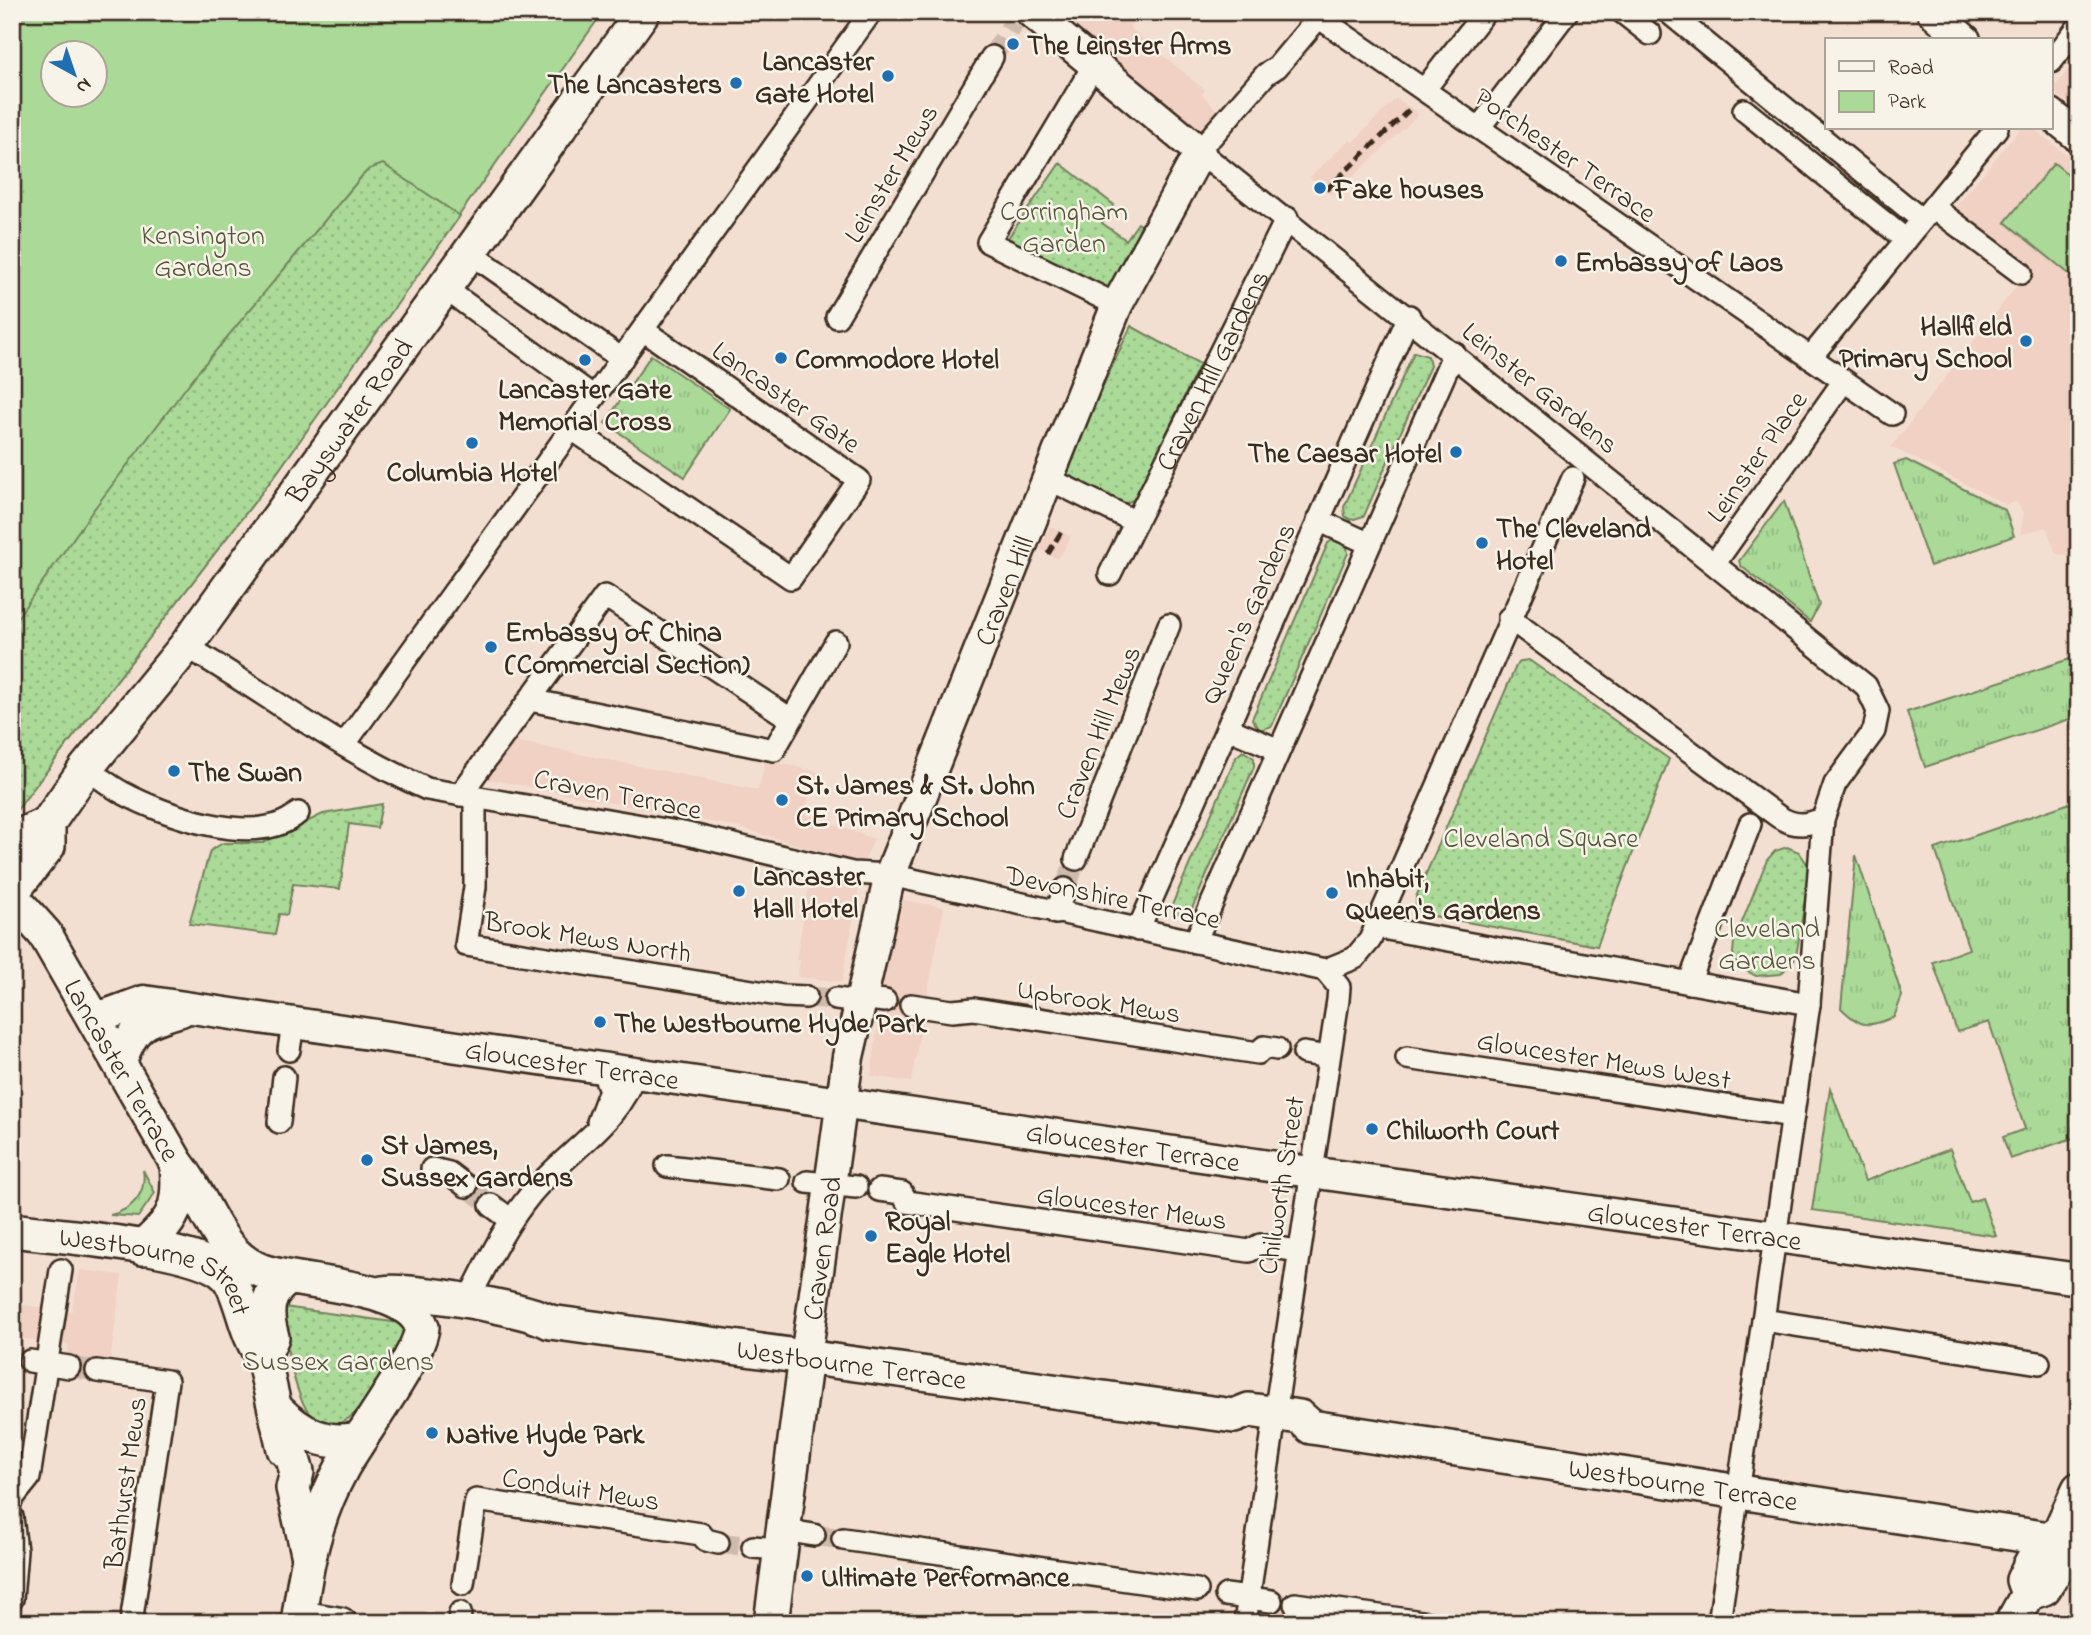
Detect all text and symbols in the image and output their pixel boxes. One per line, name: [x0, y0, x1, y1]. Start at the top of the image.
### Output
place label: The Leinster Arms: [1027, 27, 1231, 68]
marker: The Leinster Arms: [1005, 36, 1021, 52]
north arrow: [38, 38, 108, 108]
legend: [1825, 38, 2052, 130]
place label: Lancaster Gate Hotel: [755, 43, 875, 116]
text: Road: [1888, 54, 1934, 84]
place label: The Lancasters: [547, 66, 722, 107]
marker: Lancaster Gate Hotel: [880, 68, 896, 84]
text: N: [70, 71, 97, 100]
marker: The Lancasters: [728, 75, 744, 91]
street label: Porchester Terrace: [1465, 79, 1664, 235]
text: Park: [1888, 88, 1927, 118]
street label: Leinster Mews: [835, 97, 951, 252]
place label: Fake houses: [1332, 171, 1484, 212]
marker: Fake houses: [1312, 180, 1328, 196]
park label: Corringham Garden: [1000, 193, 1128, 266]
park label: Kensington Gardens: [141, 217, 265, 290]
place label: Embassy of Laos: [1575, 244, 1784, 285]
marker: Embassy of Laos: [1553, 253, 1569, 269]
street label: Craven Hill Gardens: [1147, 264, 1282, 479]
place label: Hallfield Primary School: [1839, 308, 2012, 381]
street label: Leinster Gardens: [1452, 314, 1626, 466]
street label: Bayswater Road: [277, 331, 425, 515]
street label: Lancaster Gate: [702, 332, 868, 466]
marker: Hallfield Primary School: [2018, 333, 2034, 349]
place label: Commodore Hotel: [795, 341, 999, 382]
marker: Commodore Hotel: [773, 350, 789, 366]
marker: Lancaster Gate Memorial Cross: [577, 352, 593, 368]
place label: Lancaster Gate Memorial Cross: [498, 371, 673, 444]
street label: Leinster Place: [1698, 383, 1820, 532]
marker: Columbia Hotel: [464, 435, 480, 451]
place label: The Caesar Hotel: [1248, 435, 1442, 476]
marker: The Caesar Hotel: [1448, 444, 1464, 460]
place label: Columbia Hotel: [387, 454, 558, 495]
place label: The Cleveland Hotel: [1496, 510, 1651, 583]
street label: Queen's Gardens: [1192, 517, 1309, 712]
street label: Craven Hill: [966, 531, 1047, 653]
marker: The Cleveland Hotel: [1474, 535, 1490, 551]
place label: Embassy of China (Commercial Section): [505, 614, 751, 687]
marker: Embassy of China (Commercial Section): [483, 639, 499, 655]
street label: Craven Hill Mews: [1047, 640, 1154, 826]
place label: The Swan: [188, 754, 302, 795]
street label: Craven Terrace: [530, 760, 705, 833]
marker: The Swan: [166, 763, 182, 779]
place label: St. James & St. John CE Primary School: [796, 767, 1035, 840]
marker: St. James & St. John CE Primary School: [774, 792, 790, 808]
park label: Cleveland Square: [1443, 820, 1639, 861]
street label: Devonshire Terrace: [1000, 856, 1224, 942]
place label: Lancaster Hall Hotel: [753, 858, 866, 931]
place label: Inhabit, Queen's Gardens: [1346, 860, 1541, 933]
marker: Lancaster Hall Hotel: [731, 883, 747, 899]
marker: Inhabit, Queen's Gardens: [1324, 885, 1340, 901]
street label: Brook Mews North: [480, 903, 694, 976]
park label: Cleveland Gardens: [1714, 910, 1820, 983]
street label: Upbrook Mews: [1014, 970, 1183, 1037]
street label: Lancaster Terrace: [51, 972, 189, 1171]
place label: The Westbourne Hyde Park: [614, 1005, 927, 1046]
marker: The Westbourne Hyde Park: [592, 1014, 608, 1030]
street label: Gloucester Mews West: [1473, 1022, 1733, 1103]
street label: Gloucester Terrace: [462, 1031, 682, 1103]
street label: Chilworth Street: [1249, 1093, 1318, 1278]
place label: Chilworth Court: [1386, 1112, 1560, 1153]
street label: Gloucester Terrace: [1023, 1114, 1243, 1186]
marker: Chilworth Court: [1364, 1121, 1380, 1137]
place label: St James, Sussex Gardens: [381, 1127, 573, 1200]
marker: St James, Sussex Gardens: [359, 1152, 375, 1168]
street label: Craven Road: [794, 1174, 855, 1323]
street label: Gloucester Mews: [1034, 1176, 1229, 1243]
street label: Gloucester Terrace: [1584, 1194, 1804, 1264]
place label: Royal Eagle Hotel: [885, 1203, 1011, 1277]
street label: Westbourne Street: [57, 1218, 260, 1321]
marker: Royal Eagle Hotel: [863, 1228, 879, 1244]
street label: Westbourne Terrace: [734, 1331, 969, 1403]
park label: Sussex Gardens: [242, 1343, 434, 1384]
street label: Bathurst Mews: [95, 1394, 160, 1574]
place label: Native Hyde Park: [446, 1416, 645, 1457]
marker: Native Hyde Park: [424, 1425, 440, 1441]
street label: Westbourne Terrace: [1565, 1449, 1801, 1525]
street label: Conduit Mews: [499, 1459, 662, 1524]
place label: Ultimate Performance: [821, 1559, 1071, 1600]
marker: Ultimate Performance: [799, 1568, 815, 1584]

